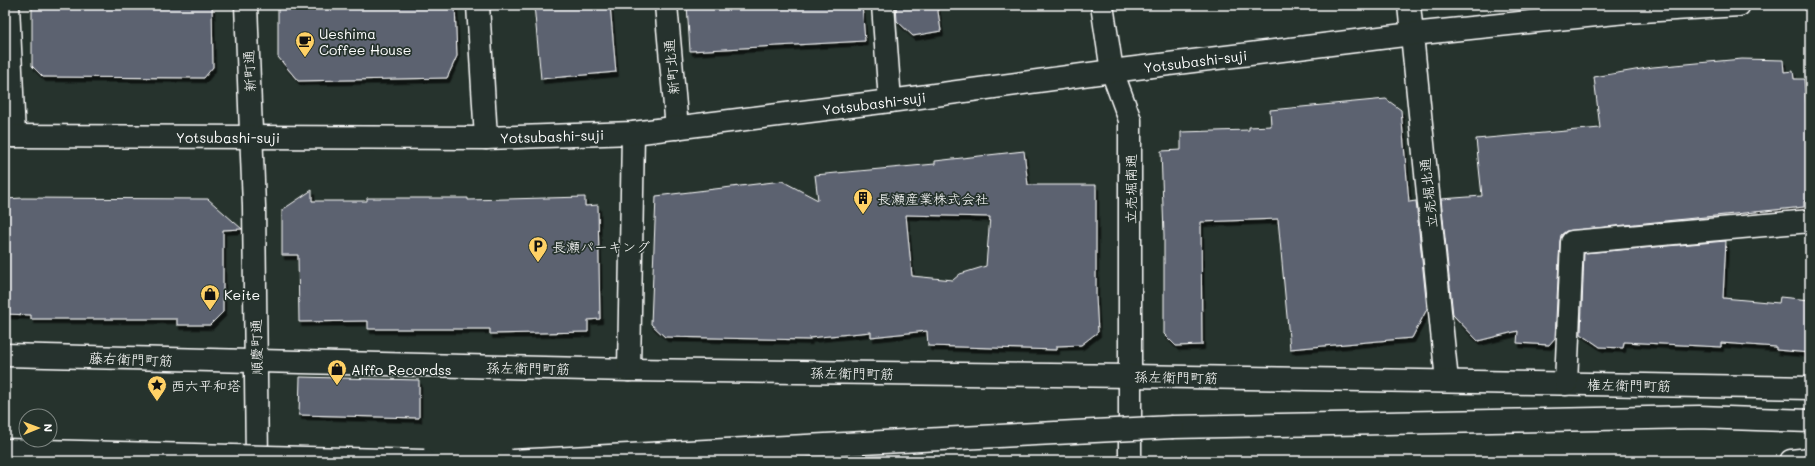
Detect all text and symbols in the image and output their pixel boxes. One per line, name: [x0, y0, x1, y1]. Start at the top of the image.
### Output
place label: Ueshima Coffee House: [319, 24, 411, 59]
cafe icon: Ueshima Coffee House: [294, 30, 316, 58]
street label: 新町北通: [659, 38, 683, 96]
street label: Yotsubashi-suji: [1142, 45, 1248, 77]
street label: 新町通: [238, 50, 260, 92]
street label: Yotsubashi-suji: [821, 87, 927, 119]
street label: Yotsubashi-suji: [500, 124, 604, 147]
street label: Yotsubashi-suji: [176, 127, 280, 147]
street label: 立売堀南通: [1121, 154, 1140, 224]
street label: 立売堀北通: [1415, 157, 1441, 229]
building icon: 長瀬産業株式会社: [852, 187, 874, 215]
place label: 長瀬産業株式会社: [877, 189, 989, 208]
parking icon: 長瀬パーキング: [527, 235, 549, 263]
place label: 長瀬パーキング: [552, 237, 650, 256]
shop icon: Keite: [199, 283, 221, 311]
place label: Keite: [224, 285, 260, 304]
street label: 順慶町通: [246, 319, 266, 375]
street label: 藤右衛門町筋: [89, 348, 173, 370]
shop icon: Alffo Recordss: [326, 358, 348, 386]
street label: 孫左衛門町筋: [486, 358, 570, 378]
place label: Alffo Recordss: [351, 360, 452, 379]
street label: 孫左衛門町筋: [810, 363, 894, 383]
street label: 孫左衛門町筋: [1134, 367, 1218, 387]
place icon: 西六平和塔: [146, 374, 168, 402]
street label: 権左衛門町筋: [1587, 375, 1671, 395]
place label: 西六平和塔: [171, 376, 241, 395]
north arrow: [18, 408, 58, 448]
text: N: [41, 424, 56, 432]

